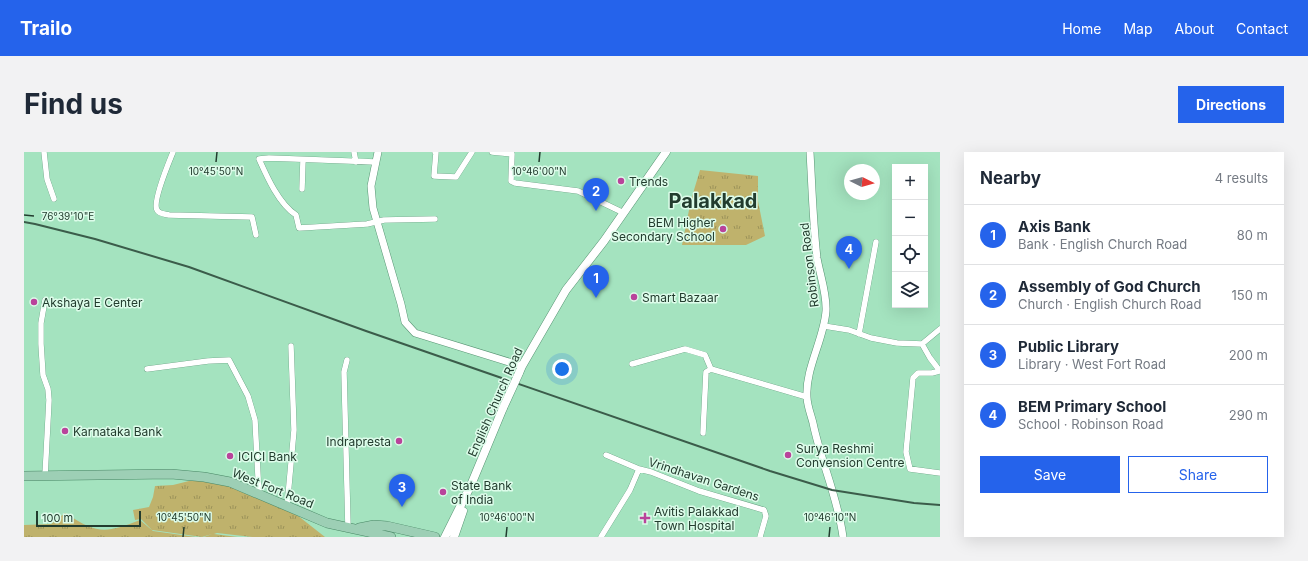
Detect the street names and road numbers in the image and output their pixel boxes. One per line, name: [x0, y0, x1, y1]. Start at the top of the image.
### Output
street label: Robinson Road: [796, 222, 822, 308]
street label: English Church Road: [464, 345, 526, 459]
street label: Vrindhavan Gardens: [647, 454, 761, 504]
street label: West Fort Road: [230, 465, 316, 511]

